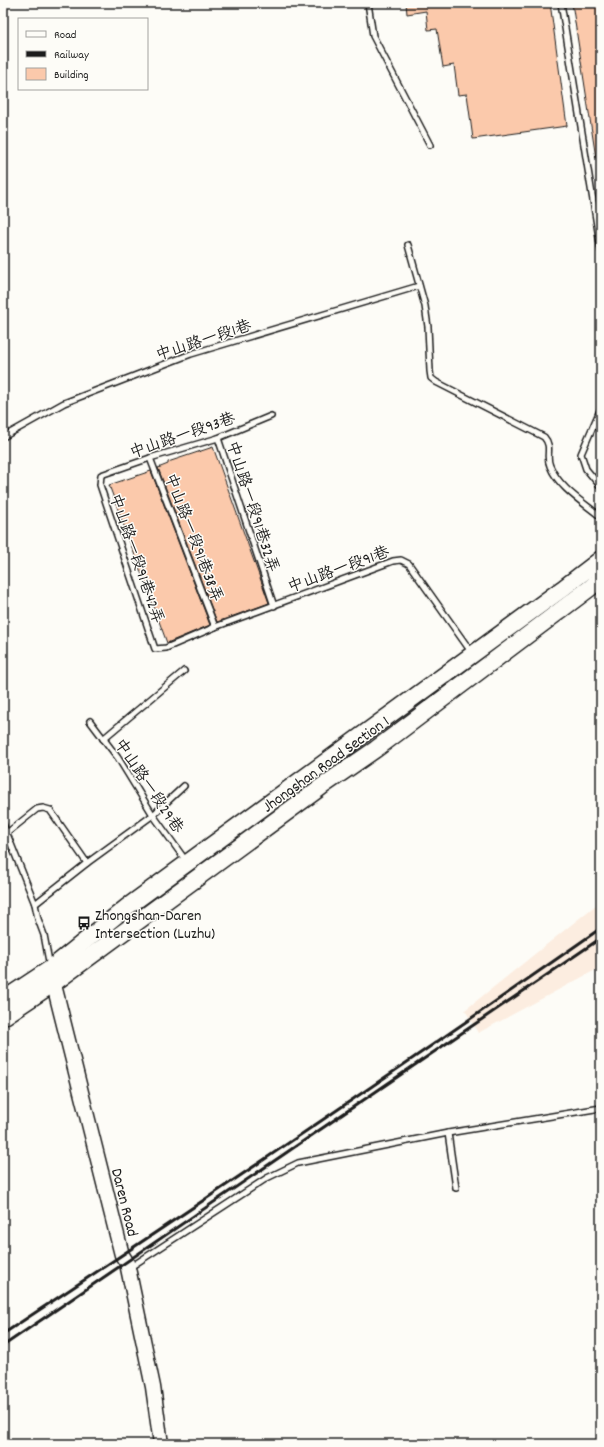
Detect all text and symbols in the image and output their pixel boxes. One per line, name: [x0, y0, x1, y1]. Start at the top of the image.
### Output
legend: [18, 18, 148, 90]
text: Road: [54, 27, 76, 44]
text: Railway: [54, 47, 90, 64]
text: Building: [54, 67, 89, 84]
street label: 中山路一段1巷: [153, 315, 255, 368]
street label: 中山路一段93巷: [127, 408, 239, 465]
street label: 中山路一段91巷32弄: [220, 438, 284, 575]
street label: 中山路一段91巷38弄: [157, 470, 228, 606]
street label: 中山路一段91巷42弄: [103, 491, 169, 627]
street label: 中山路一段91巷: [285, 541, 393, 599]
street label: Jhongshan Road Section 1: [258, 711, 395, 819]
street label: 中山路一段29巷: [108, 734, 188, 839]
place label: Zhongshan-Daren Intersection (Luzhu): [95, 905, 215, 946]
bus stop icon: Zhongshan-Daren Intersection (Luzhu): [76, 915, 92, 931]
street label: Daren Road: [104, 1166, 143, 1239]

